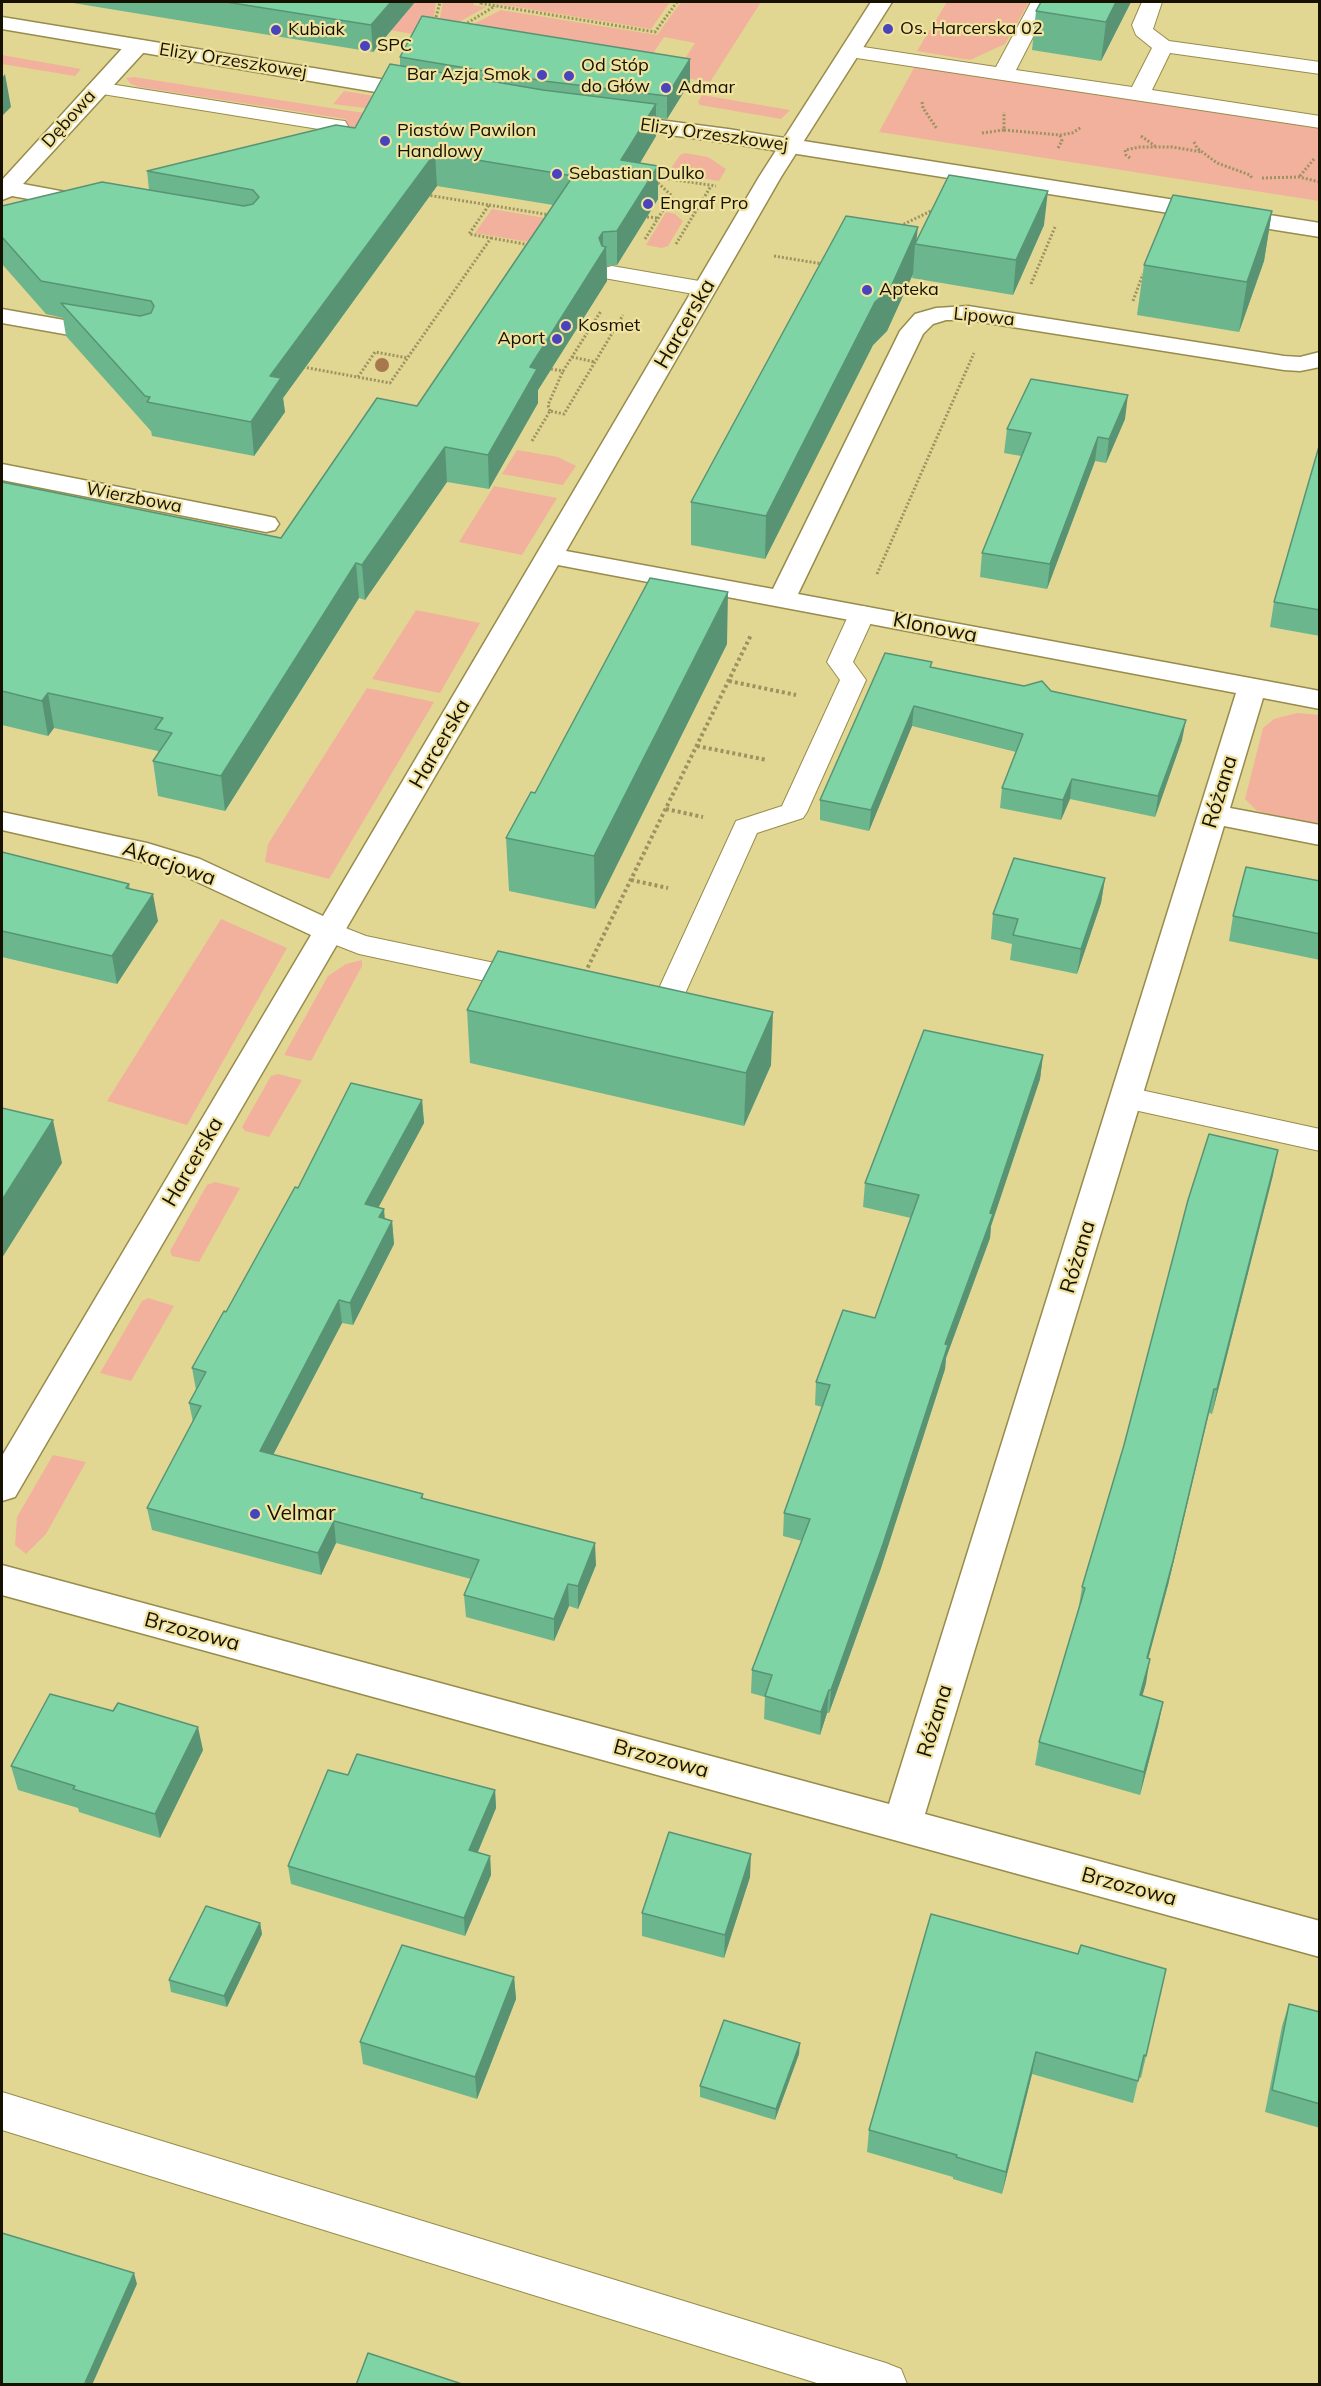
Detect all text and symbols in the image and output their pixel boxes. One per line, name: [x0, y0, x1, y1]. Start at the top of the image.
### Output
place label: Os. Harcerska 02: [900, 18, 1043, 40]
place label: Kubiak: [288, 19, 345, 41]
marker: Os. Harcerska 02: [881, 22, 895, 36]
marker: Kubiak: [269, 23, 283, 37]
place label: SPC: [377, 35, 412, 57]
street label: Elizy Orzeszkowej: [158, 39, 308, 83]
marker: SPC: [358, 39, 372, 53]
place label: Od Stóp do Głów: [581, 55, 650, 98]
place label: Bar Azja Smok: [407, 64, 530, 86]
marker: Bar Azja Smok: [535, 68, 549, 82]
marker: Od Stóp do Głów: [562, 69, 576, 83]
place label: Admar: [678, 77, 735, 99]
marker: Admar: [659, 81, 673, 95]
street label: Dębowa: [37, 86, 101, 152]
street label: Elizy Orzeszkowej: [639, 114, 789, 156]
place label: Piastów Pawilon Handlowy: [397, 120, 536, 162]
marker: Piastów Pawilon Handlowy: [378, 134, 392, 148]
place label: Sebastian Dulko: [569, 163, 705, 185]
marker: Sebastian Dulko: [550, 167, 564, 181]
place label: Engraf Pro: [660, 193, 748, 215]
marker: Engraf Pro: [641, 197, 655, 211]
street label: Harcerska: [649, 275, 721, 373]
place label: Apteka: [879, 279, 939, 301]
marker: Apteka: [860, 283, 874, 297]
street label: Lipowa: [952, 303, 1016, 331]
place label: Kosmet: [578, 315, 640, 337]
marker: Kosmet: [559, 319, 573, 333]
place label: Aport: [497, 328, 545, 350]
marker: Aport: [550, 332, 564, 346]
street label: Wierzbowa: [84, 478, 184, 518]
street label: Klonowa: [891, 608, 979, 648]
street label: Harcerska: [404, 695, 476, 793]
street label: Różana: [1197, 753, 1243, 831]
street label: Akacjowa: [119, 836, 219, 892]
street label: Harcerska: [157, 1113, 229, 1211]
street label: Różana: [1055, 1218, 1101, 1296]
place label: Velmar: [267, 1501, 336, 1527]
marker: Velmar: [248, 1507, 262, 1521]
street label: Brzozowa: [142, 1607, 242, 1657]
street label: Różana: [912, 1682, 958, 1760]
street label: Brzozowa: [611, 1734, 711, 1784]
street label: Brzozowa: [1079, 1862, 1179, 1912]

